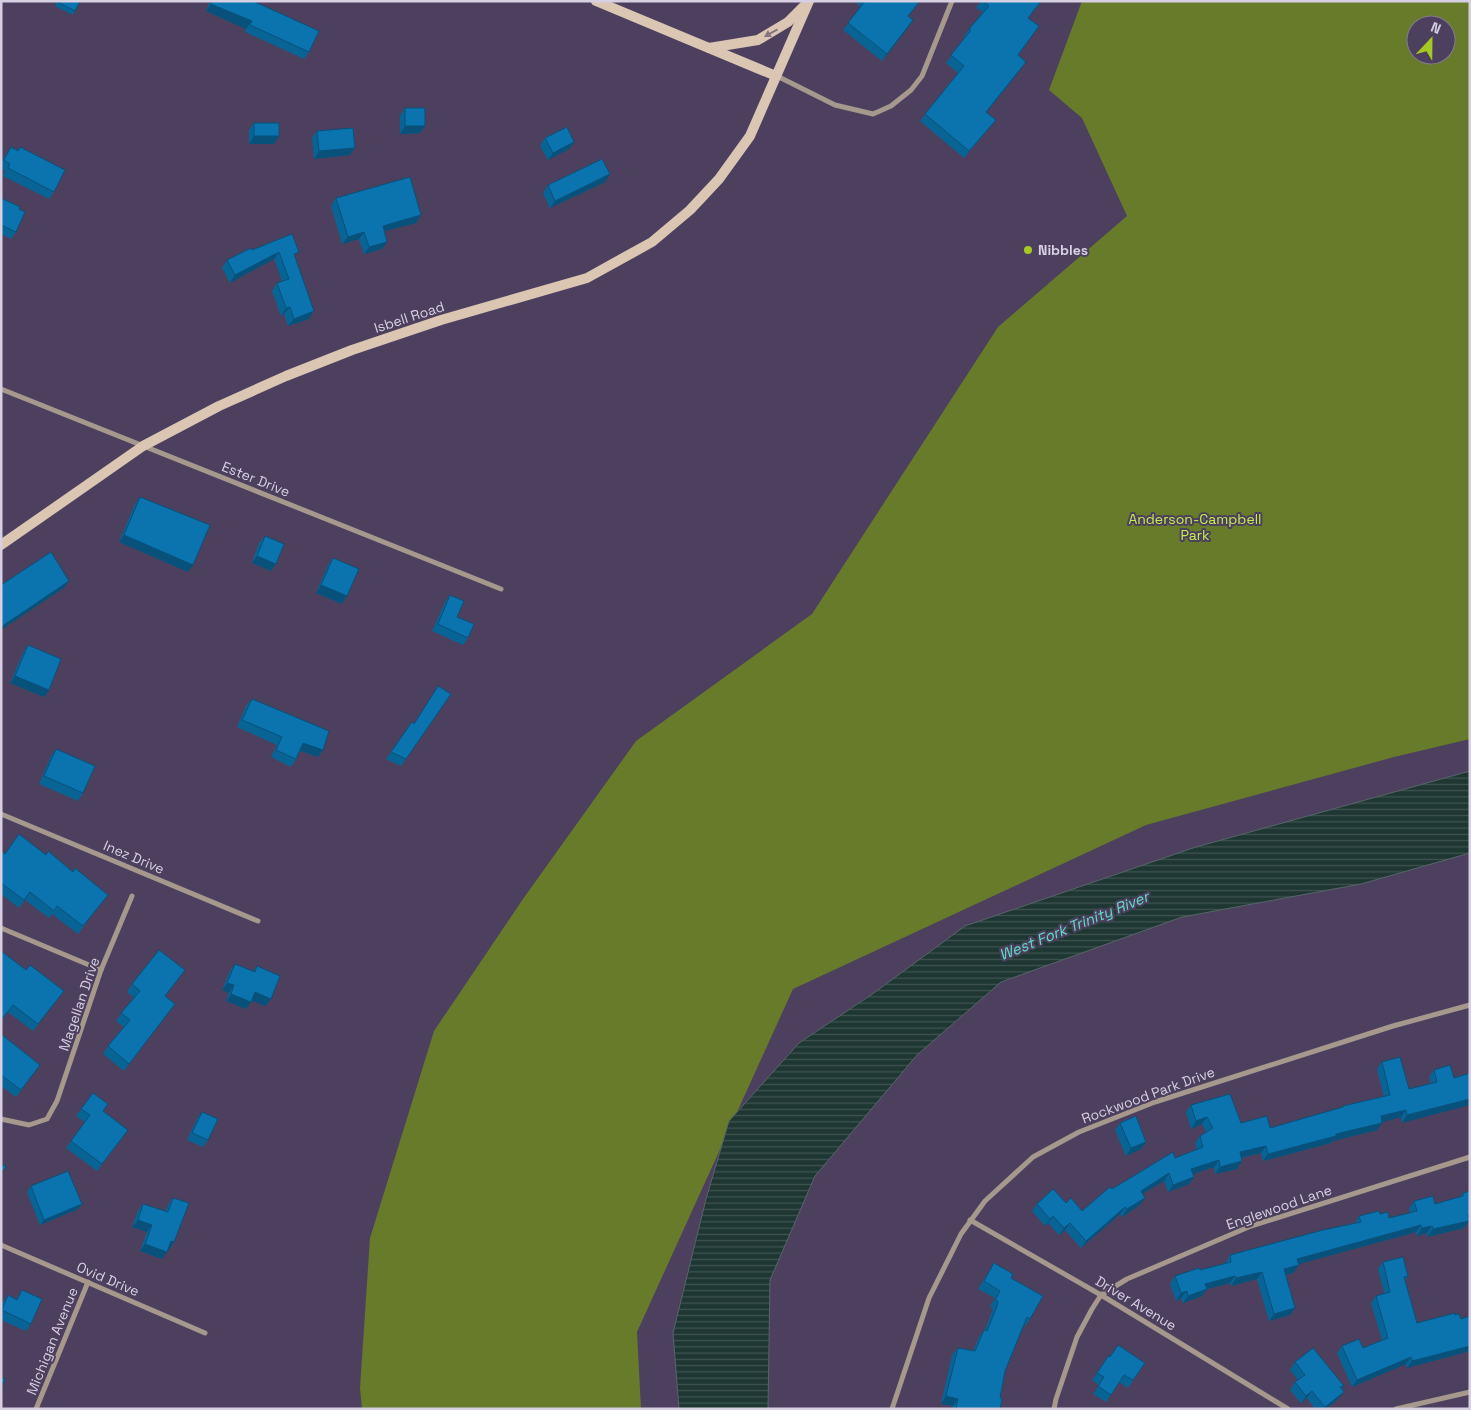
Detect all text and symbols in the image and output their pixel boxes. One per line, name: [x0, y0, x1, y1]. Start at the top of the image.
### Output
north arrow: [1406, 15, 1456, 65]
text: N: [1428, 18, 1444, 38]
one-way arrow: [765, 28, 778, 37]
place label: Nibbles: [1038, 241, 1088, 259]
marker: Nibbles: [1022, 244, 1034, 256]
street label: Isbell Road: [372, 297, 446, 337]
street label: Ester Drive: [219, 457, 293, 501]
park label: Anderson-Campbell Park: [1128, 510, 1262, 544]
street label: Inez Drive: [101, 836, 167, 878]
water label: West Fork Trinity River: [996, 886, 1153, 964]
street label: Magellan Drive: [55, 955, 103, 1053]
street label: Rockwood Park Drive: [1079, 1062, 1217, 1128]
street label: Englewood Lane: [1224, 1180, 1334, 1234]
street label: Ovid Drive: [74, 1258, 142, 1300]
street label: Driver Avenue: [1092, 1272, 1180, 1334]
street label: Michigan Avenue: [22, 1285, 82, 1397]

